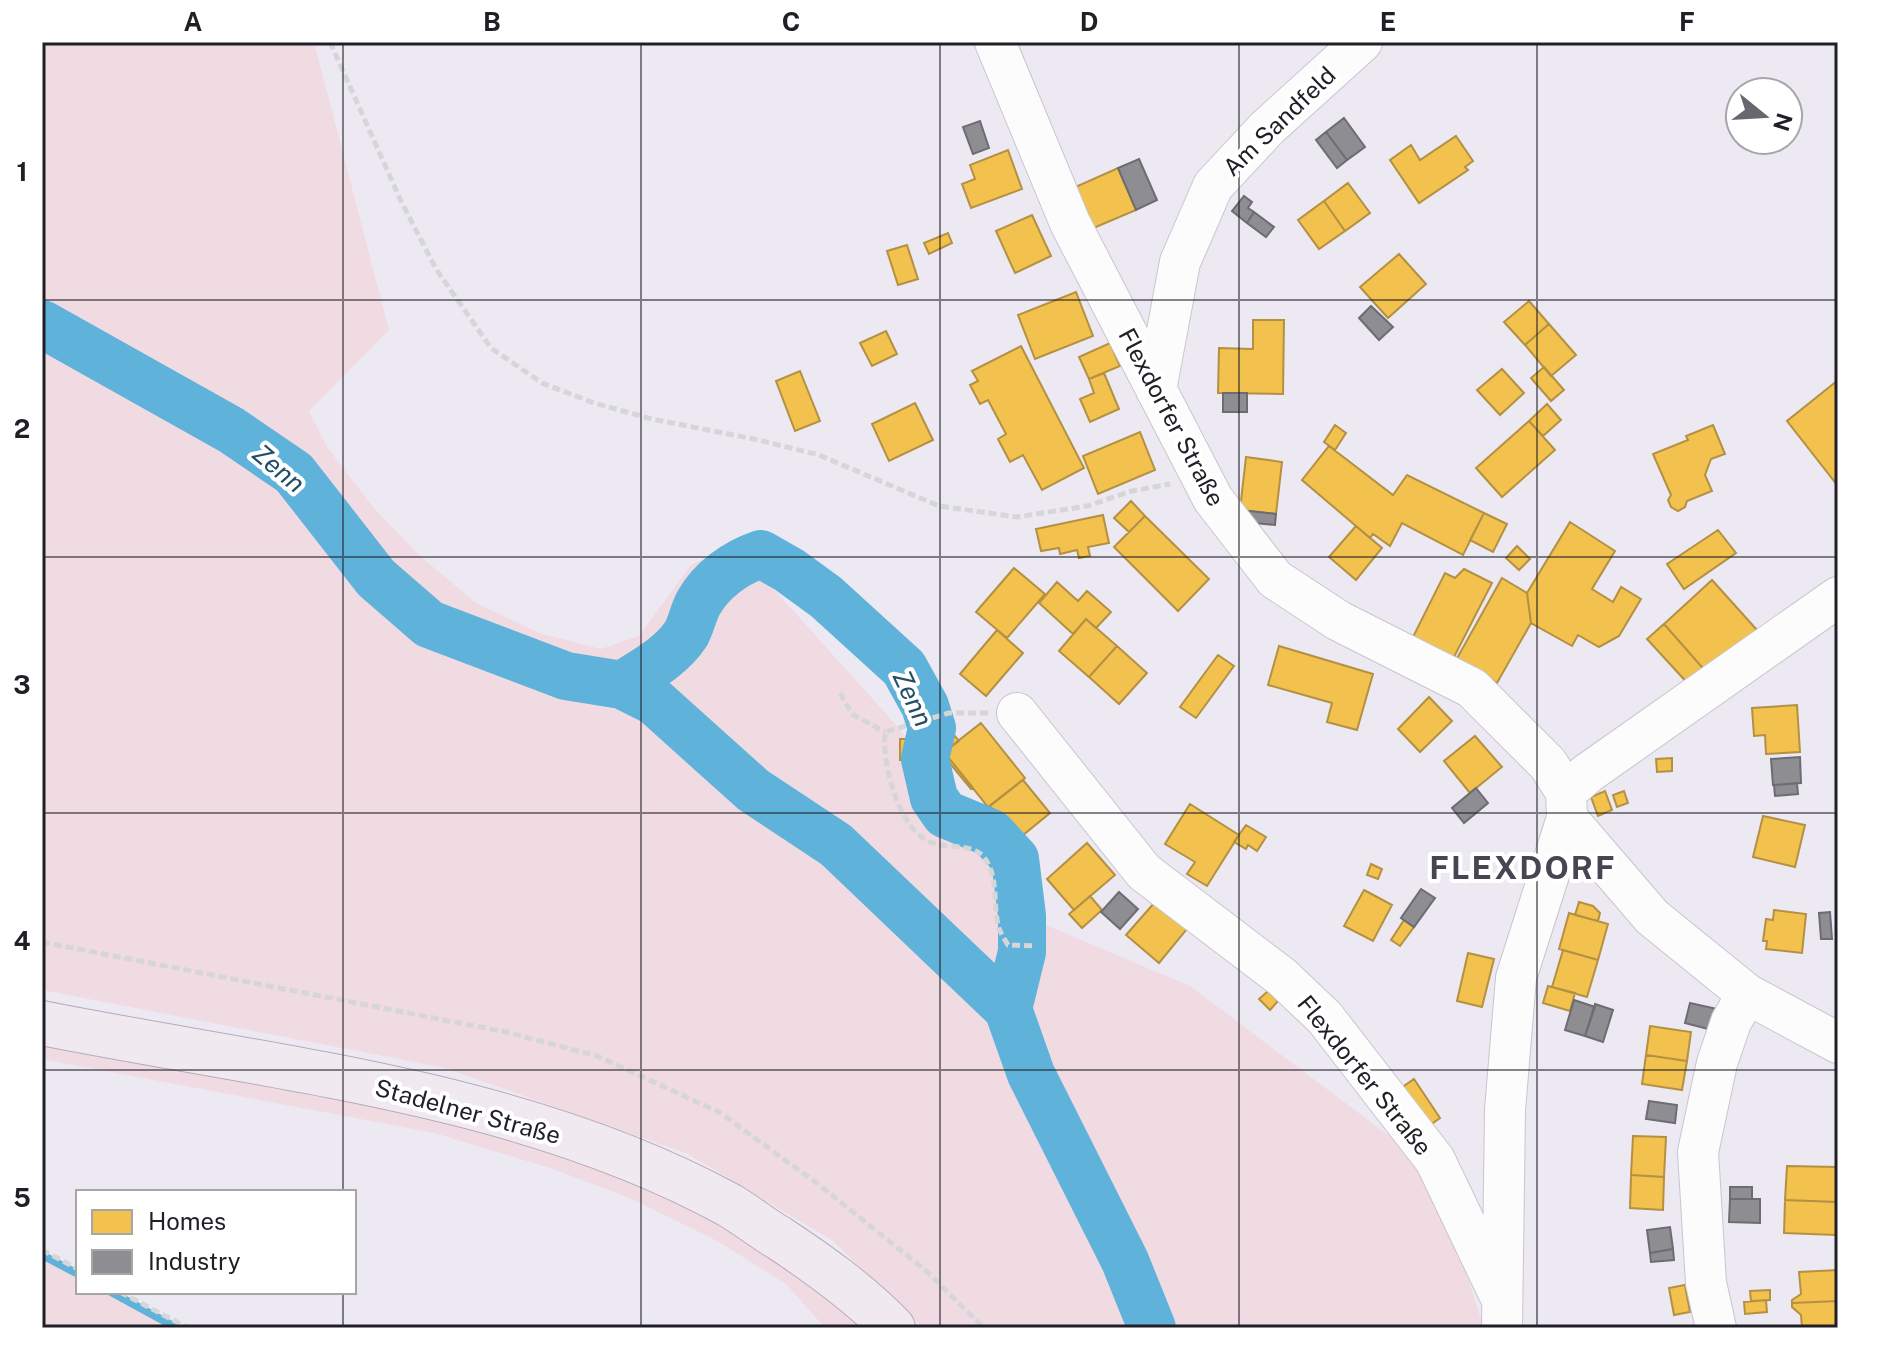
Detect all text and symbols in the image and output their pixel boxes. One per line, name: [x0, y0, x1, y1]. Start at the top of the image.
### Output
text: A: [184, 6, 203, 37]
text: B: [483, 6, 501, 37]
text: C: [782, 6, 800, 37]
text: D: [1080, 6, 1098, 37]
text: E: [1380, 6, 1396, 37]
text: F: [1679, 6, 1695, 37]
street label: Am Sandfeld: [1217, 61, 1341, 181]
north arrow: [1724, 76, 1804, 156]
text: N: [1768, 110, 1798, 134]
text: 1: [16, 156, 28, 187]
street label: Flexdorfer Straße: [1113, 323, 1231, 511]
text: 2: [14, 413, 30, 444]
water label: Zenn: [247, 437, 311, 499]
water label: Zenn: [887, 665, 939, 731]
text: 3: [13, 669, 31, 700]
district label: FLEXDORF: [1429, 849, 1617, 886]
text: 4: [13, 925, 31, 956]
street label: Flexdorfer Straße: [1292, 990, 1438, 1160]
street label: Stadelner Straße: [372, 1073, 564, 1149]
text: 5: [13, 1182, 31, 1213]
legend: [76, 1190, 356, 1294]
text: Homes: [148, 1207, 226, 1235]
text: Industry: [148, 1247, 241, 1275]

